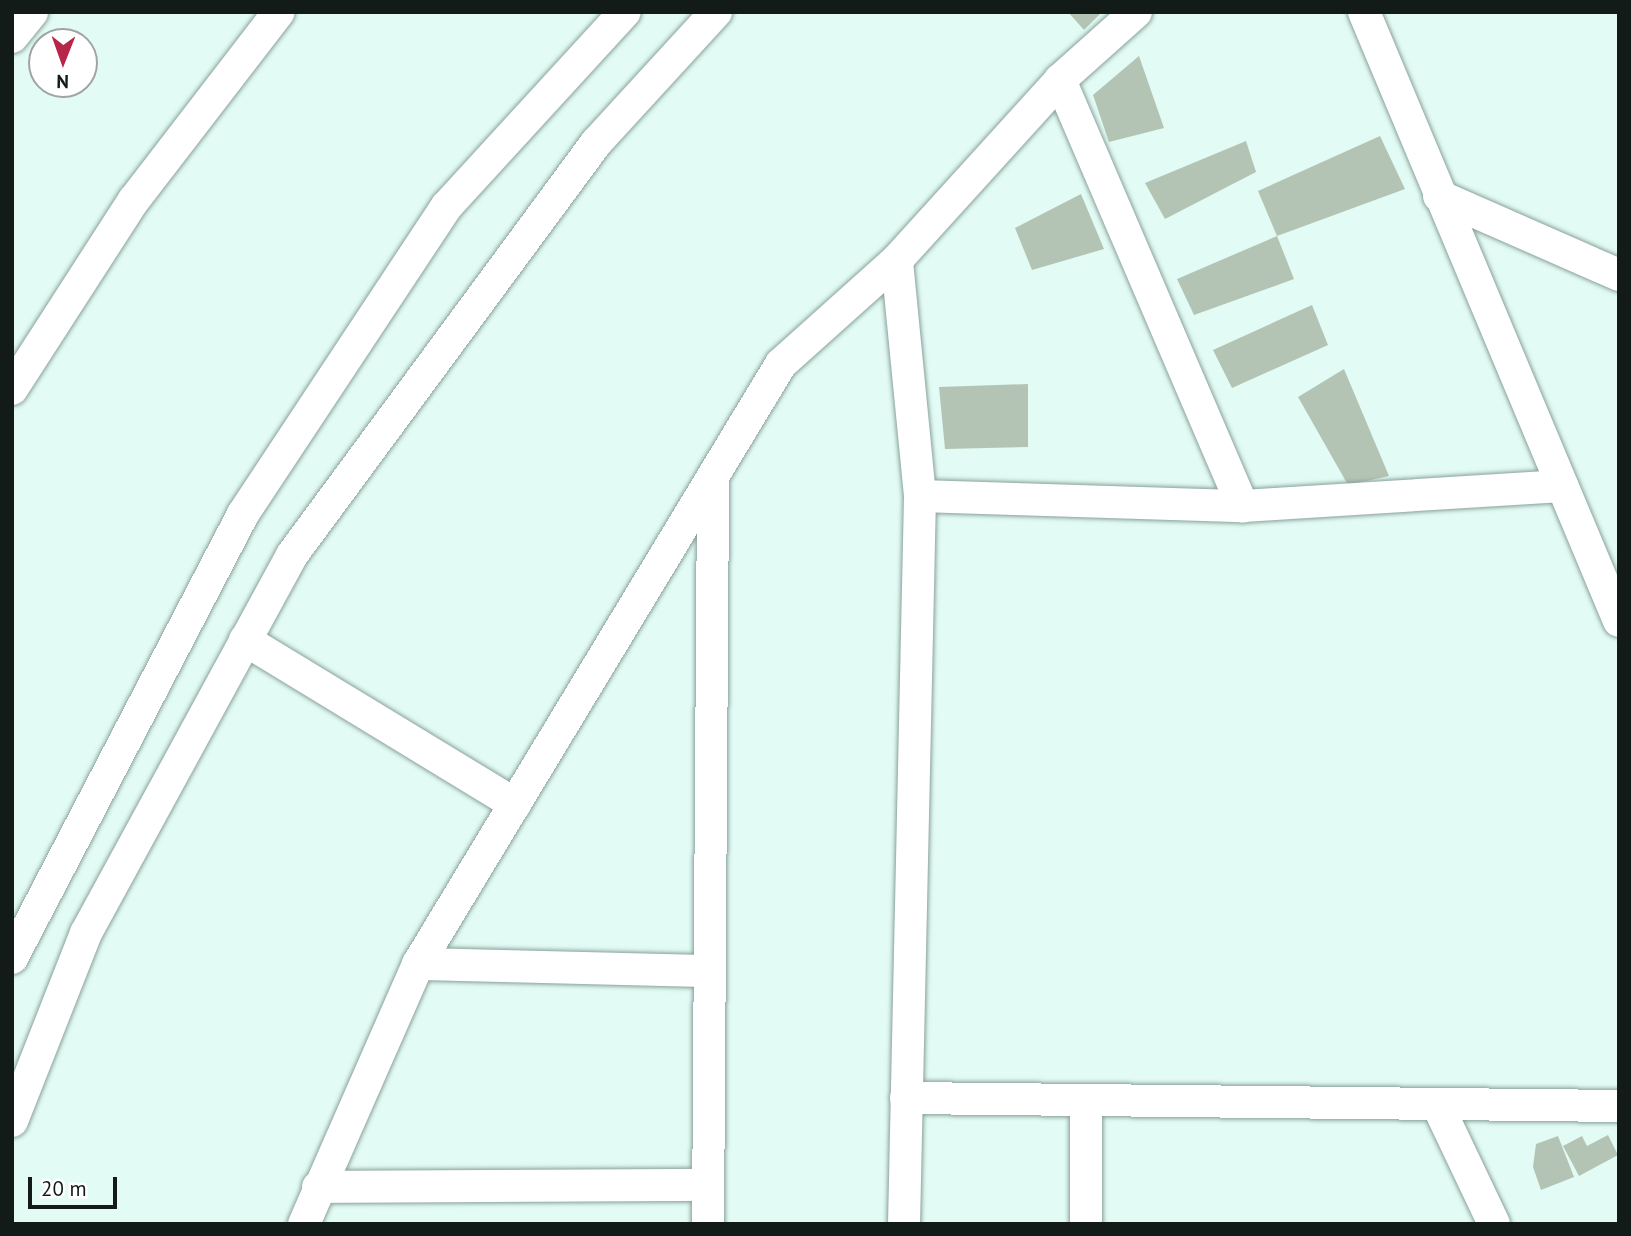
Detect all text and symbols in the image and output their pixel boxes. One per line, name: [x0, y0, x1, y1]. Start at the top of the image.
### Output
north arrow: [28, 28, 98, 98]
text: N: [56, 70, 69, 94]
scale bar: [32, 1162, 121, 1206]
text: 20 m: [41, 1175, 87, 1202]

